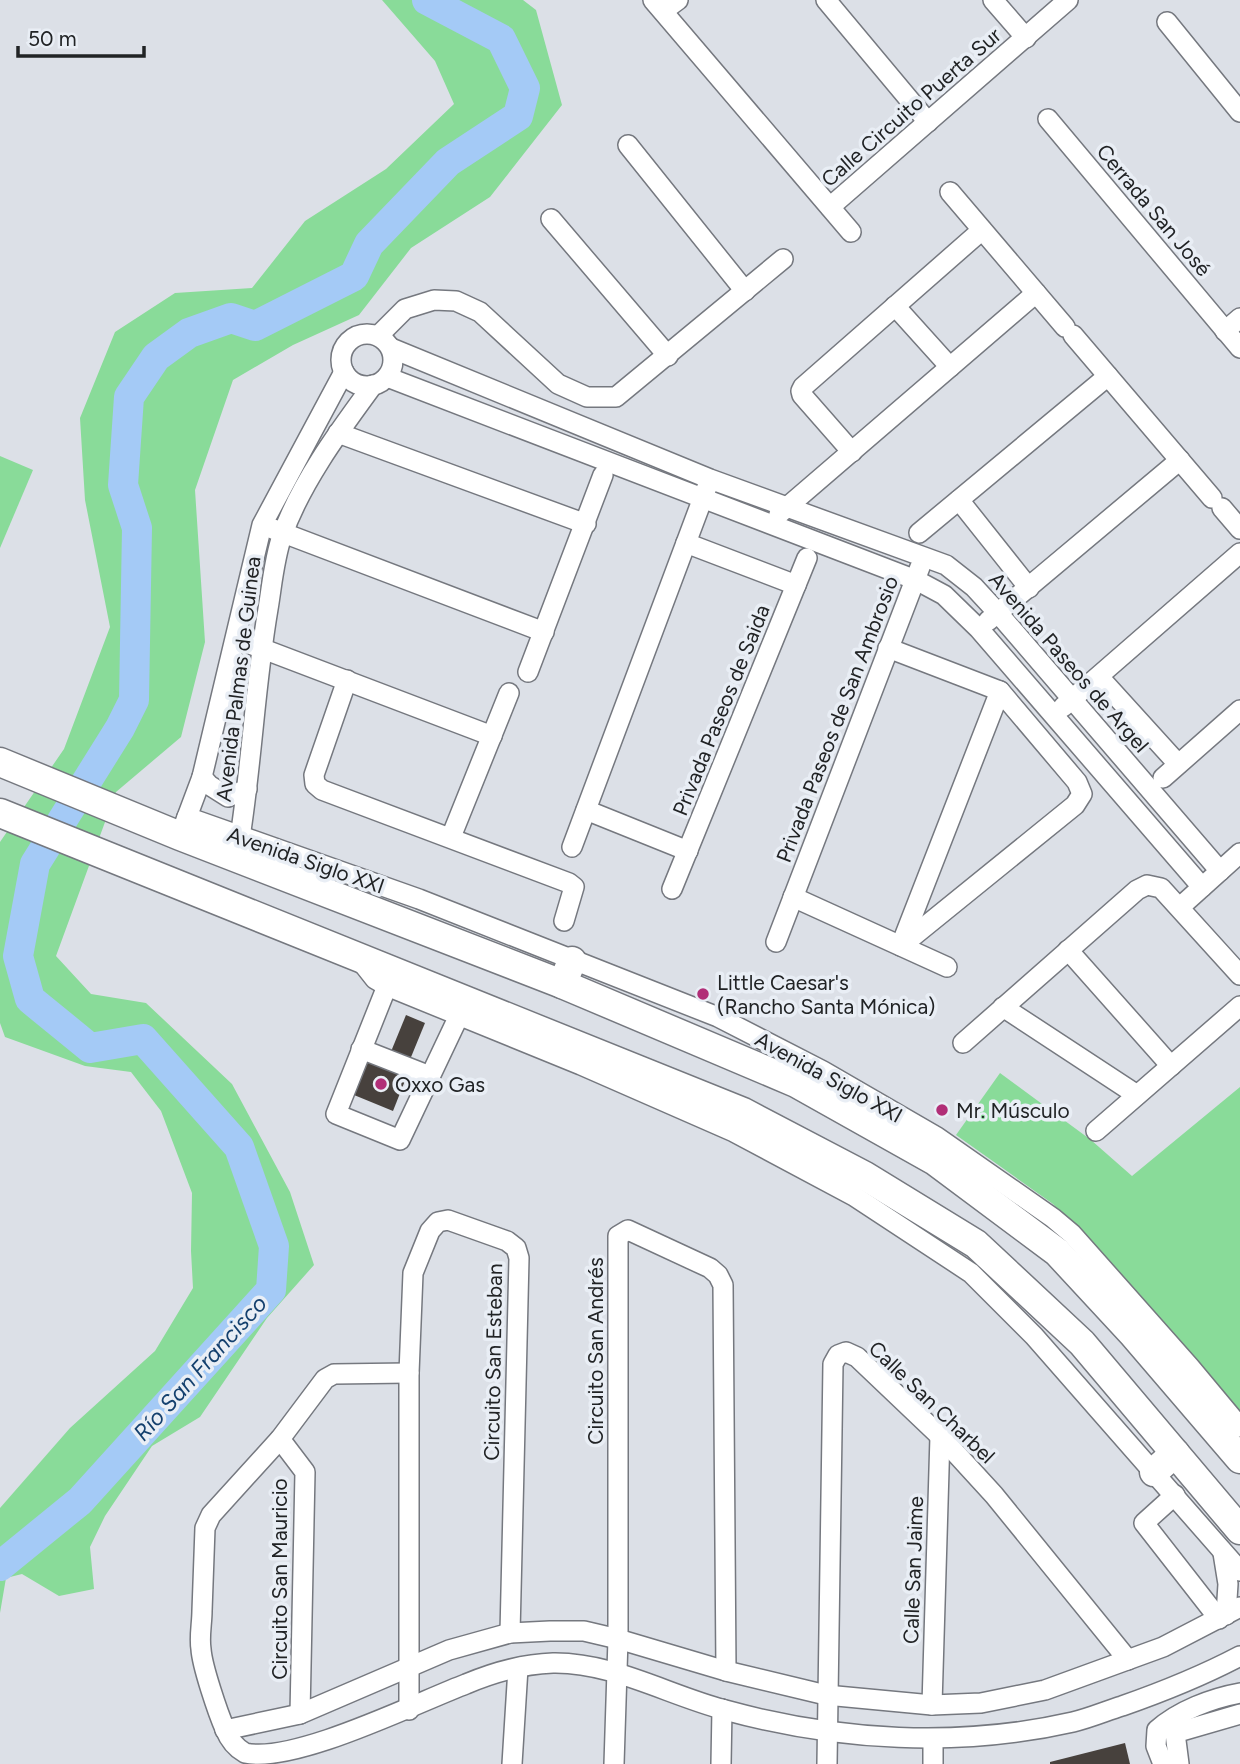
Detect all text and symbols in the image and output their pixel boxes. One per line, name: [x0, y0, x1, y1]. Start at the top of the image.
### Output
scale bar: [18, 14, 144, 58]
street label: Calle Circuito Puerta Sur: [816, 22, 1006, 192]
text: 50 m: [28, 26, 77, 51]
street label: Cerrada San José: [1092, 139, 1216, 281]
street label: Avenida Palmas de Guinea: [211, 555, 265, 803]
street label: Avenida Paseos de Argel: [984, 567, 1154, 757]
street label: Privada Paseos de San Ambrosio: [771, 572, 903, 866]
street label: Privada Paseos de Saida: [667, 601, 775, 819]
street label: Avenida Siglo XXI: [224, 821, 388, 899]
place label: Little Caesar's (Rancho Santa Mónica): [717, 970, 936, 1019]
marker: Little Caesar's (Rancho Santa Mónica): [695, 986, 711, 1002]
street label: Avenida Siglo XXI: [751, 1026, 907, 1128]
place label: Oxxo Gas: [395, 1072, 485, 1097]
marker: Oxxo Gas: [373, 1076, 389, 1092]
place label: Mr. Músculo: [956, 1098, 1070, 1123]
marker: Mr. Músculo: [934, 1102, 950, 1118]
street label: Circuito San Andrés: [583, 1257, 608, 1445]
street label: Circuito San Esteban: [479, 1263, 507, 1461]
water label: Río San Francisco: [127, 1290, 273, 1446]
street label: Calle San Charbel: [864, 1336, 1000, 1468]
street label: Circuito San Mauricio: [267, 1478, 292, 1680]
street label: Calle San Jaime: [898, 1496, 928, 1644]

